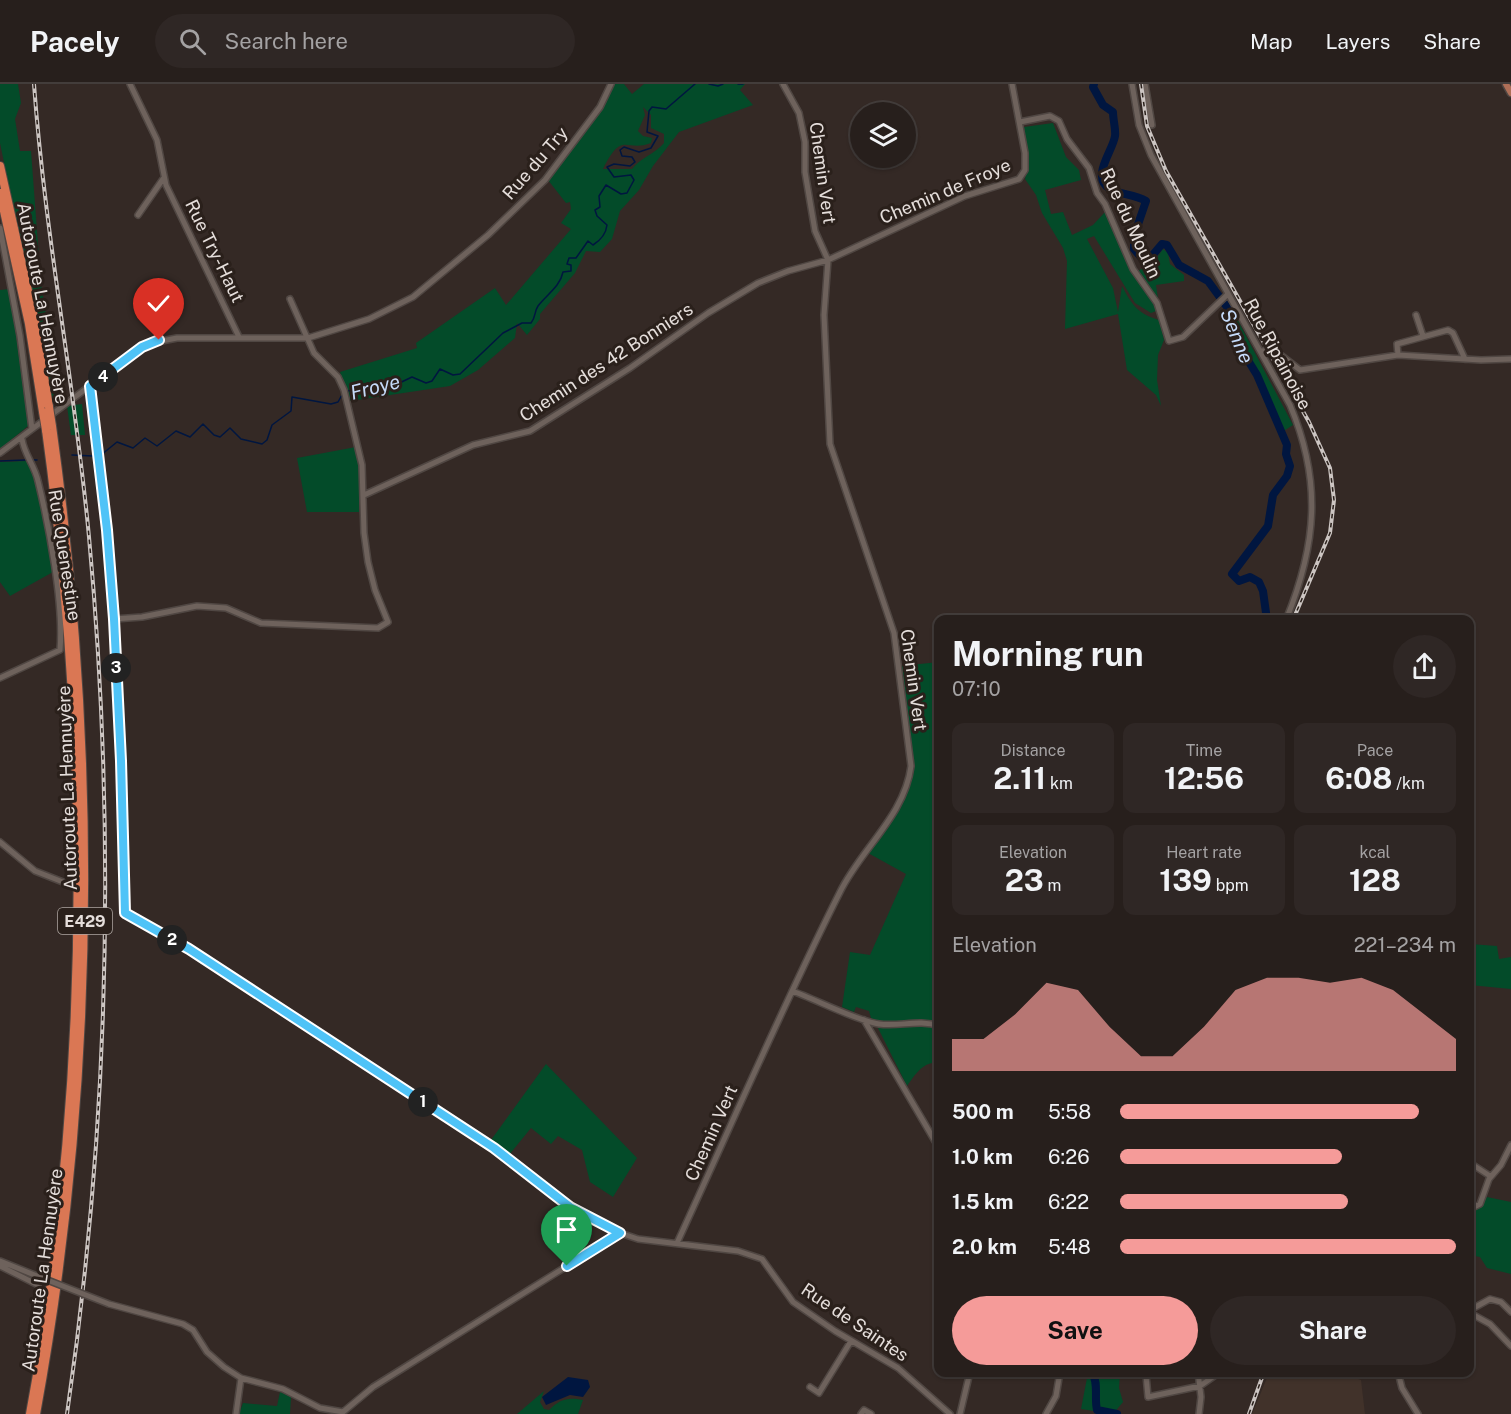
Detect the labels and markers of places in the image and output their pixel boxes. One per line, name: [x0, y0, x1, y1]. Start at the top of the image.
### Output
pin: [133, 278, 184, 340]
pin: 4: [88, 362, 118, 392]
pin: 3: [101, 653, 131, 683]
pin: 2: [157, 925, 187, 955]
pin: 1: [408, 1087, 438, 1117]
pin: [541, 1204, 592, 1266]

